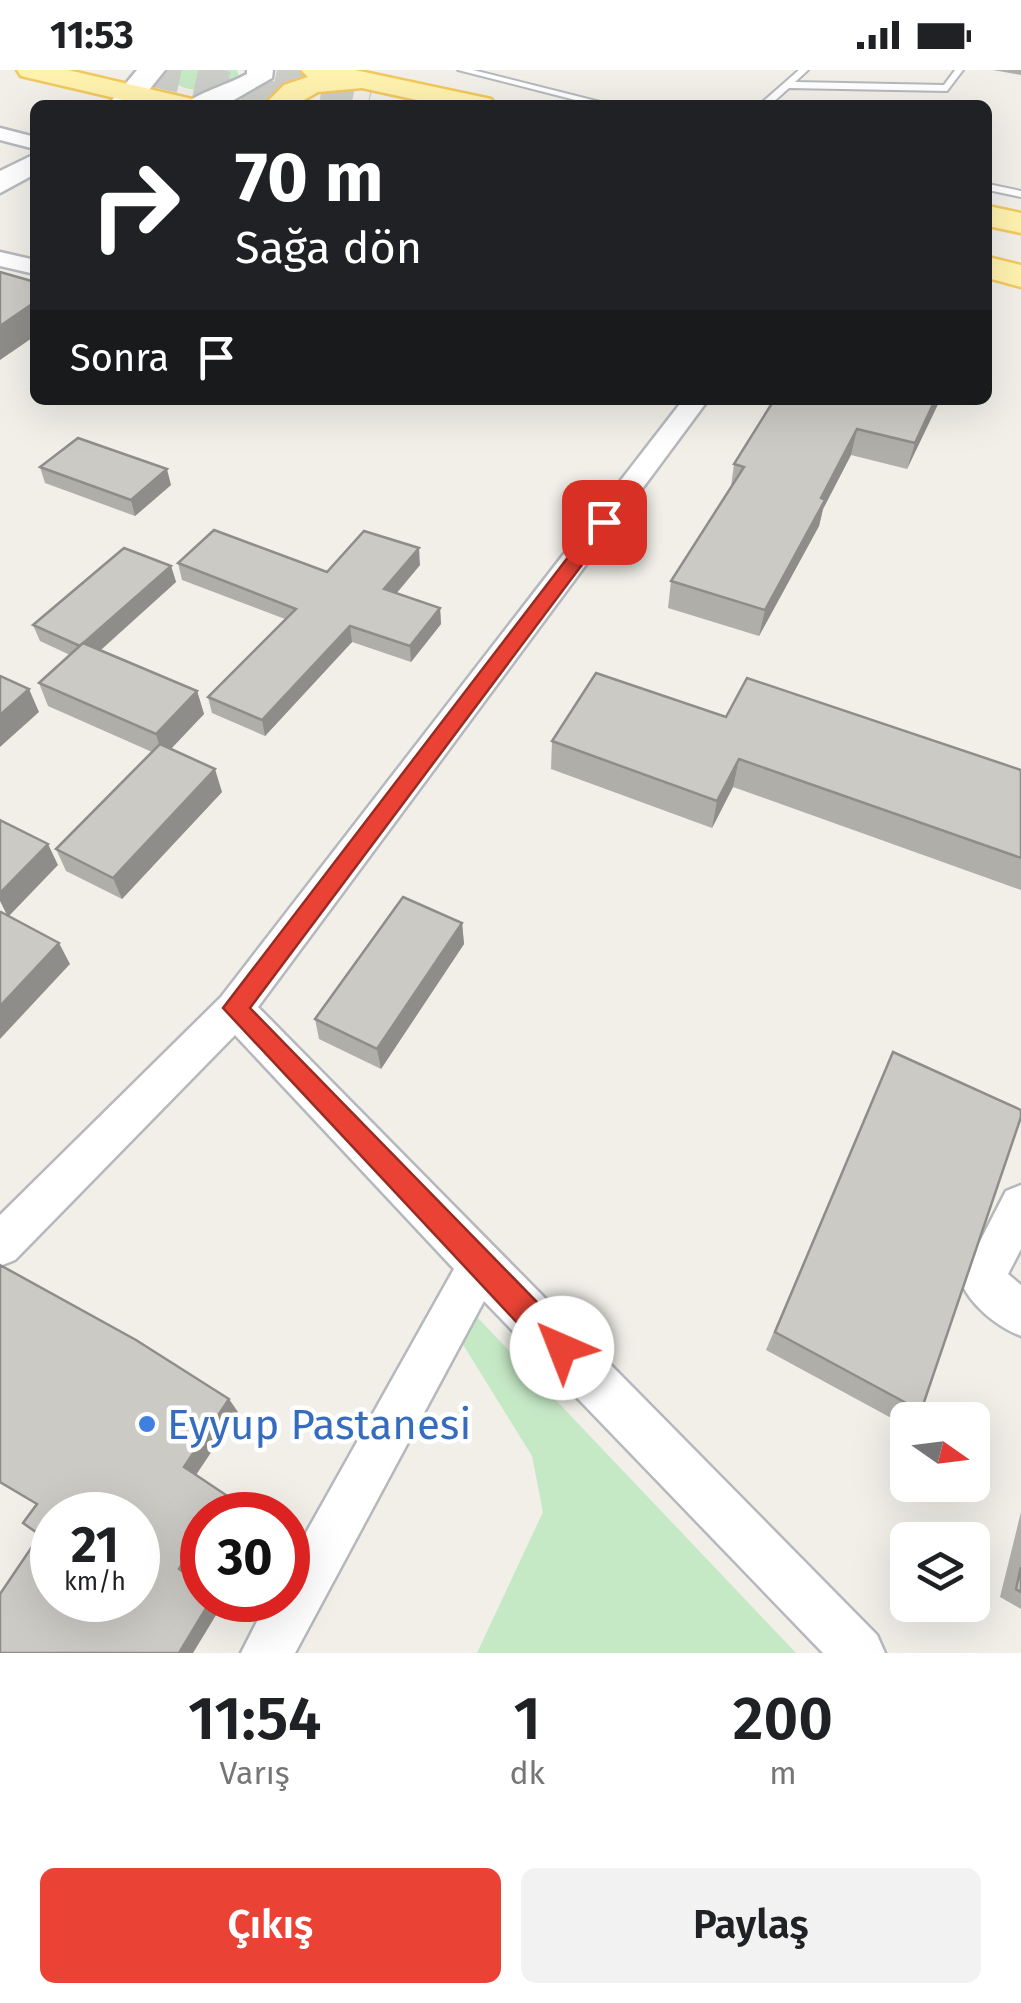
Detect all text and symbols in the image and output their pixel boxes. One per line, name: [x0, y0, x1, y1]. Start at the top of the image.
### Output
text: 11:53: [50, 12, 134, 58]
text: 70 m: [235, 136, 384, 220]
icon: right: [70, 140, 200, 270]
text: Sağa dön: [235, 221, 422, 275]
icon: arrive: [189, 330, 244, 385]
text: Sonra: [70, 335, 169, 381]
pin: [562, 480, 647, 565]
icon: arrive: [577, 495, 632, 550]
position arrow: [510, 1296, 614, 1400]
place label: Eyyup Pastanesi: [167, 1400, 471, 1450]
north arrow: [890, 1402, 990, 1502]
map controls: [890, 1402, 990, 1622]
marker: Eyyup Pastanesi: [136, 1413, 158, 1435]
speed limit sign: 30: [180, 1492, 310, 1622]
text: 21: [71, 1515, 119, 1575]
button: layers: [890, 1522, 990, 1622]
text: km/h: [64, 1567, 126, 1597]
text: 11:54: [188, 1683, 321, 1755]
text: 1: [513, 1683, 541, 1755]
text: 200: [733, 1683, 833, 1755]
text: Varış: [220, 1754, 290, 1792]
text: dk: [509, 1754, 545, 1792]
text: m: [769, 1754, 797, 1792]
button: Çıkış: [40, 1868, 501, 1983]
button: Paylaş: [521, 1868, 981, 1983]

